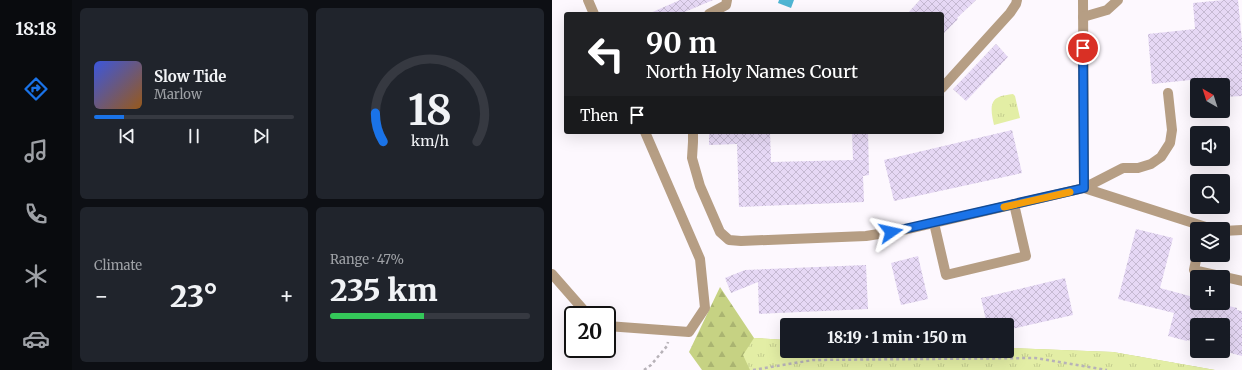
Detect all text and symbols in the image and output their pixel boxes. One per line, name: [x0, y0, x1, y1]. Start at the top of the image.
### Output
text: 18:18: [15, 17, 57, 40]
text: 90 m: [646, 25, 717, 61]
icon: left: [580, 28, 632, 80]
pin: [1066, 31, 1100, 65]
icon: arrive: [1072, 37, 1094, 59]
text: North Holy Names Court: [646, 60, 858, 83]
text: Slow Tide: [154, 67, 226, 86]
icon: directions: [22, 75, 50, 103]
north arrow: [1190, 78, 1230, 118]
map controls: [1190, 78, 1230, 358]
text: 18: [408, 83, 452, 135]
text: Marlow: [154, 86, 202, 103]
icon: arrive: [626, 104, 648, 126]
text: Then: [580, 106, 618, 125]
icon: previous: [116, 125, 138, 147]
icon: pause: [183, 125, 205, 147]
icon: next: [250, 125, 272, 147]
button: sound: [1190, 126, 1230, 166]
text: km/h: [411, 131, 449, 149]
icon: music: [22, 137, 50, 165]
button: search: [1190, 174, 1230, 214]
icon: phone: [22, 200, 50, 228]
position arrow: [870, 211, 912, 253]
button: layers: [1190, 222, 1230, 262]
text: Range · 47%: [330, 251, 404, 268]
text: Climate: [94, 257, 142, 274]
icon: climate: [22, 262, 50, 290]
button: +: [1190, 270, 1230, 310]
text: 235 km: [330, 271, 437, 309]
text: 23°: [170, 277, 218, 315]
text: −: [94, 282, 109, 310]
text: +: [279, 282, 294, 310]
speed limit sign: 20: [564, 306, 616, 358]
button: −: [1190, 318, 1230, 358]
icon: car: [22, 325, 50, 353]
text: 18:19 · 1 min · 150 m: [827, 328, 967, 347]

